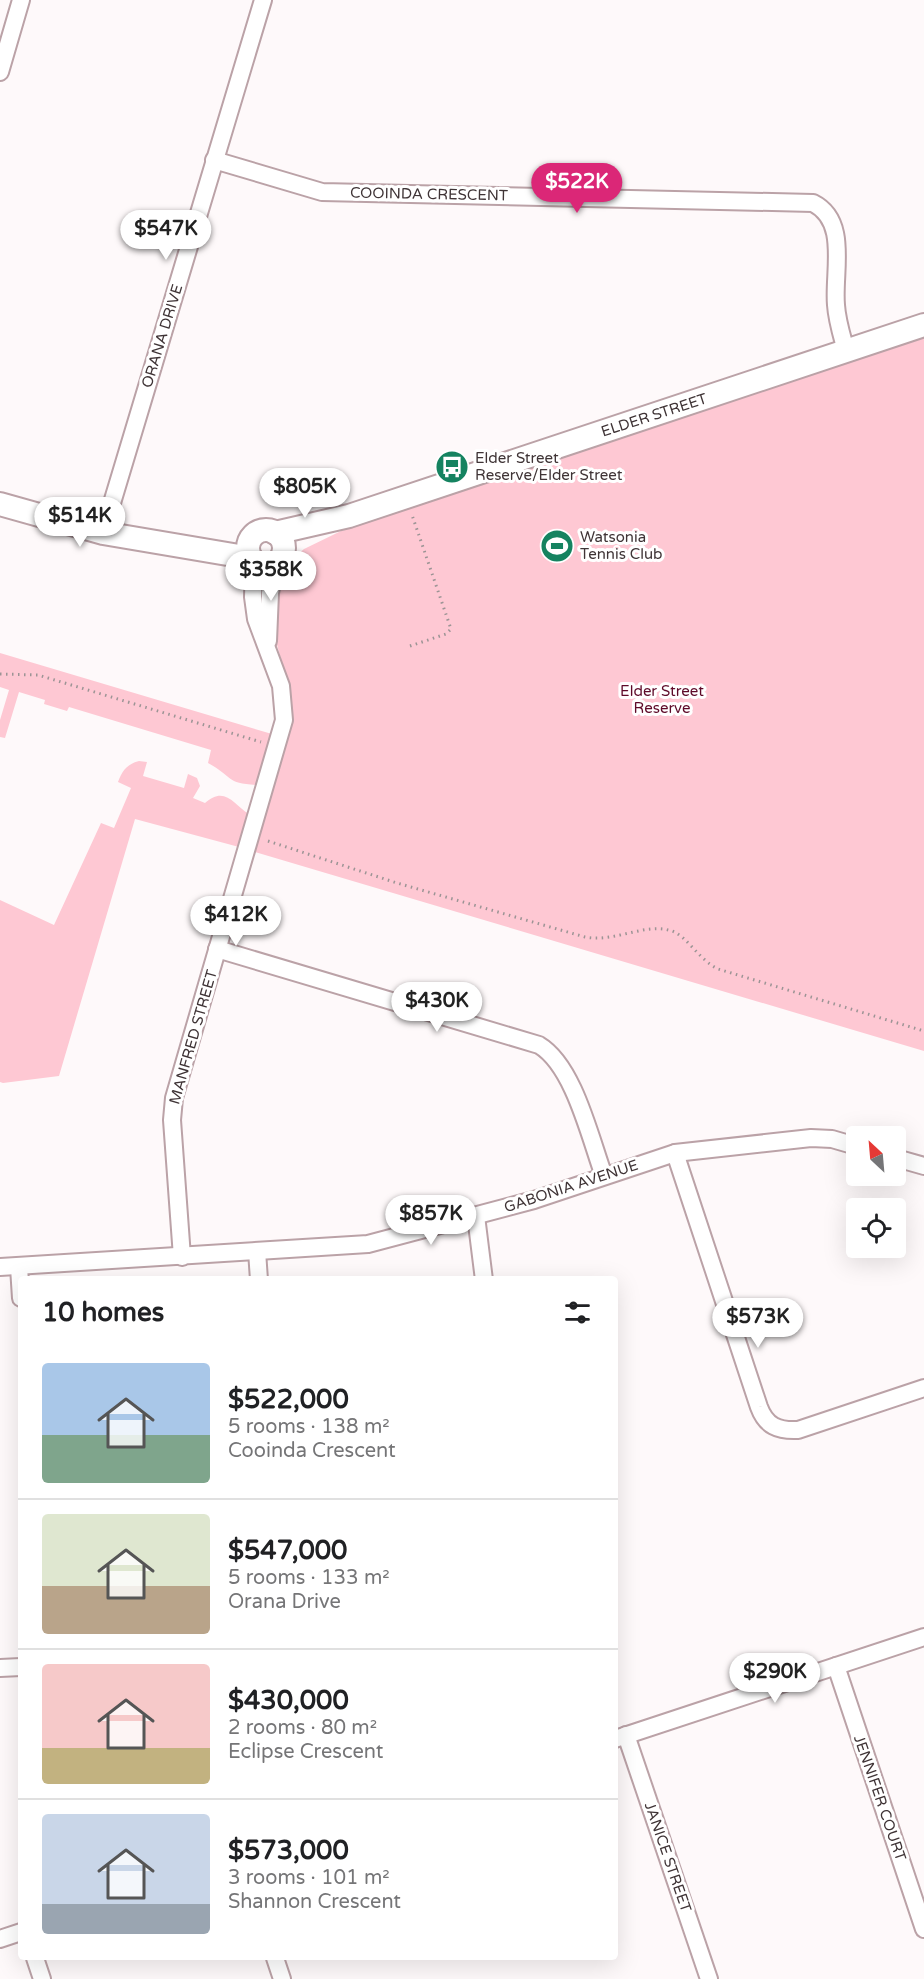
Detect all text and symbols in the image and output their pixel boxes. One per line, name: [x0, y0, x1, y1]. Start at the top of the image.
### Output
pin: $522K: [535, 163, 619, 214]
text: $522K: [545, 170, 609, 194]
street label: COOINDA CRESCENT: [350, 184, 508, 204]
pin: $547K: [124, 210, 208, 261]
text: $547K: [134, 217, 198, 241]
street label: ORANA DRIVE: [138, 282, 186, 390]
street label: ELDER STREET: [599, 389, 709, 441]
bus stop icon: Elder Street Reserve/Elder Street: [434, 449, 470, 485]
place label: Elder Street Reserve/Elder Street: [475, 449, 623, 484]
pin: $805K: [263, 468, 347, 519]
text: $805K: [273, 475, 337, 499]
pin: $514K: [38, 497, 122, 548]
text: $514K: [48, 504, 112, 528]
sports icon: Watsonia Tennis Club: [539, 528, 575, 564]
place label: Watsonia Tennis Club: [580, 528, 663, 563]
pin: $358K: [229, 551, 313, 602]
text: $358K: [239, 558, 303, 582]
park label: Elder Street Reserve: [620, 682, 704, 717]
pin: $412K: [194, 896, 278, 947]
text: $412K: [204, 903, 268, 927]
street label: MANFRED STREET: [165, 968, 221, 1106]
pin: $430K: [395, 982, 479, 1033]
text: $430K: [405, 989, 469, 1013]
north arrow: [846, 1126, 906, 1186]
map controls: [846, 1126, 906, 1258]
street label: GABONIA AVENUE: [502, 1156, 640, 1216]
pin: $857K: [389, 1195, 473, 1246]
button: locate: [846, 1198, 906, 1258]
text: $857K: [399, 1202, 463, 1226]
icon: filters: [561, 1296, 594, 1329]
text: 10 homes: [42, 1297, 164, 1328]
pin: $573K: [716, 1298, 800, 1349]
text: $573K: [726, 1305, 790, 1329]
text: $522,000: [228, 1384, 349, 1415]
icon: home: [90, 1387, 162, 1459]
text: 5 rooms · 138 m²: [228, 1415, 390, 1439]
text: Cooinda Crescent: [228, 1439, 396, 1463]
text: $547,000: [228, 1535, 347, 1566]
icon: home: [90, 1538, 162, 1610]
text: 5 rooms · 133 m²: [228, 1566, 390, 1590]
text: Orana Drive: [228, 1590, 341, 1614]
pin: $290K: [733, 1653, 817, 1704]
text: $290K: [743, 1660, 807, 1684]
text: $430,000: [228, 1685, 349, 1716]
icon: home: [90, 1688, 162, 1760]
text: 2 rooms · 80 m²: [228, 1716, 377, 1740]
street label: JENNIFER COURT: [850, 1733, 910, 1863]
text: Eclipse Crescent: [228, 1740, 383, 1764]
street label: JANICE STREET: [641, 1800, 695, 1914]
text: $573,000: [228, 1835, 349, 1866]
icon: home: [90, 1838, 162, 1910]
text: 3 rooms · 101 m²: [228, 1866, 390, 1890]
text: Shannon Crescent: [228, 1890, 401, 1914]

